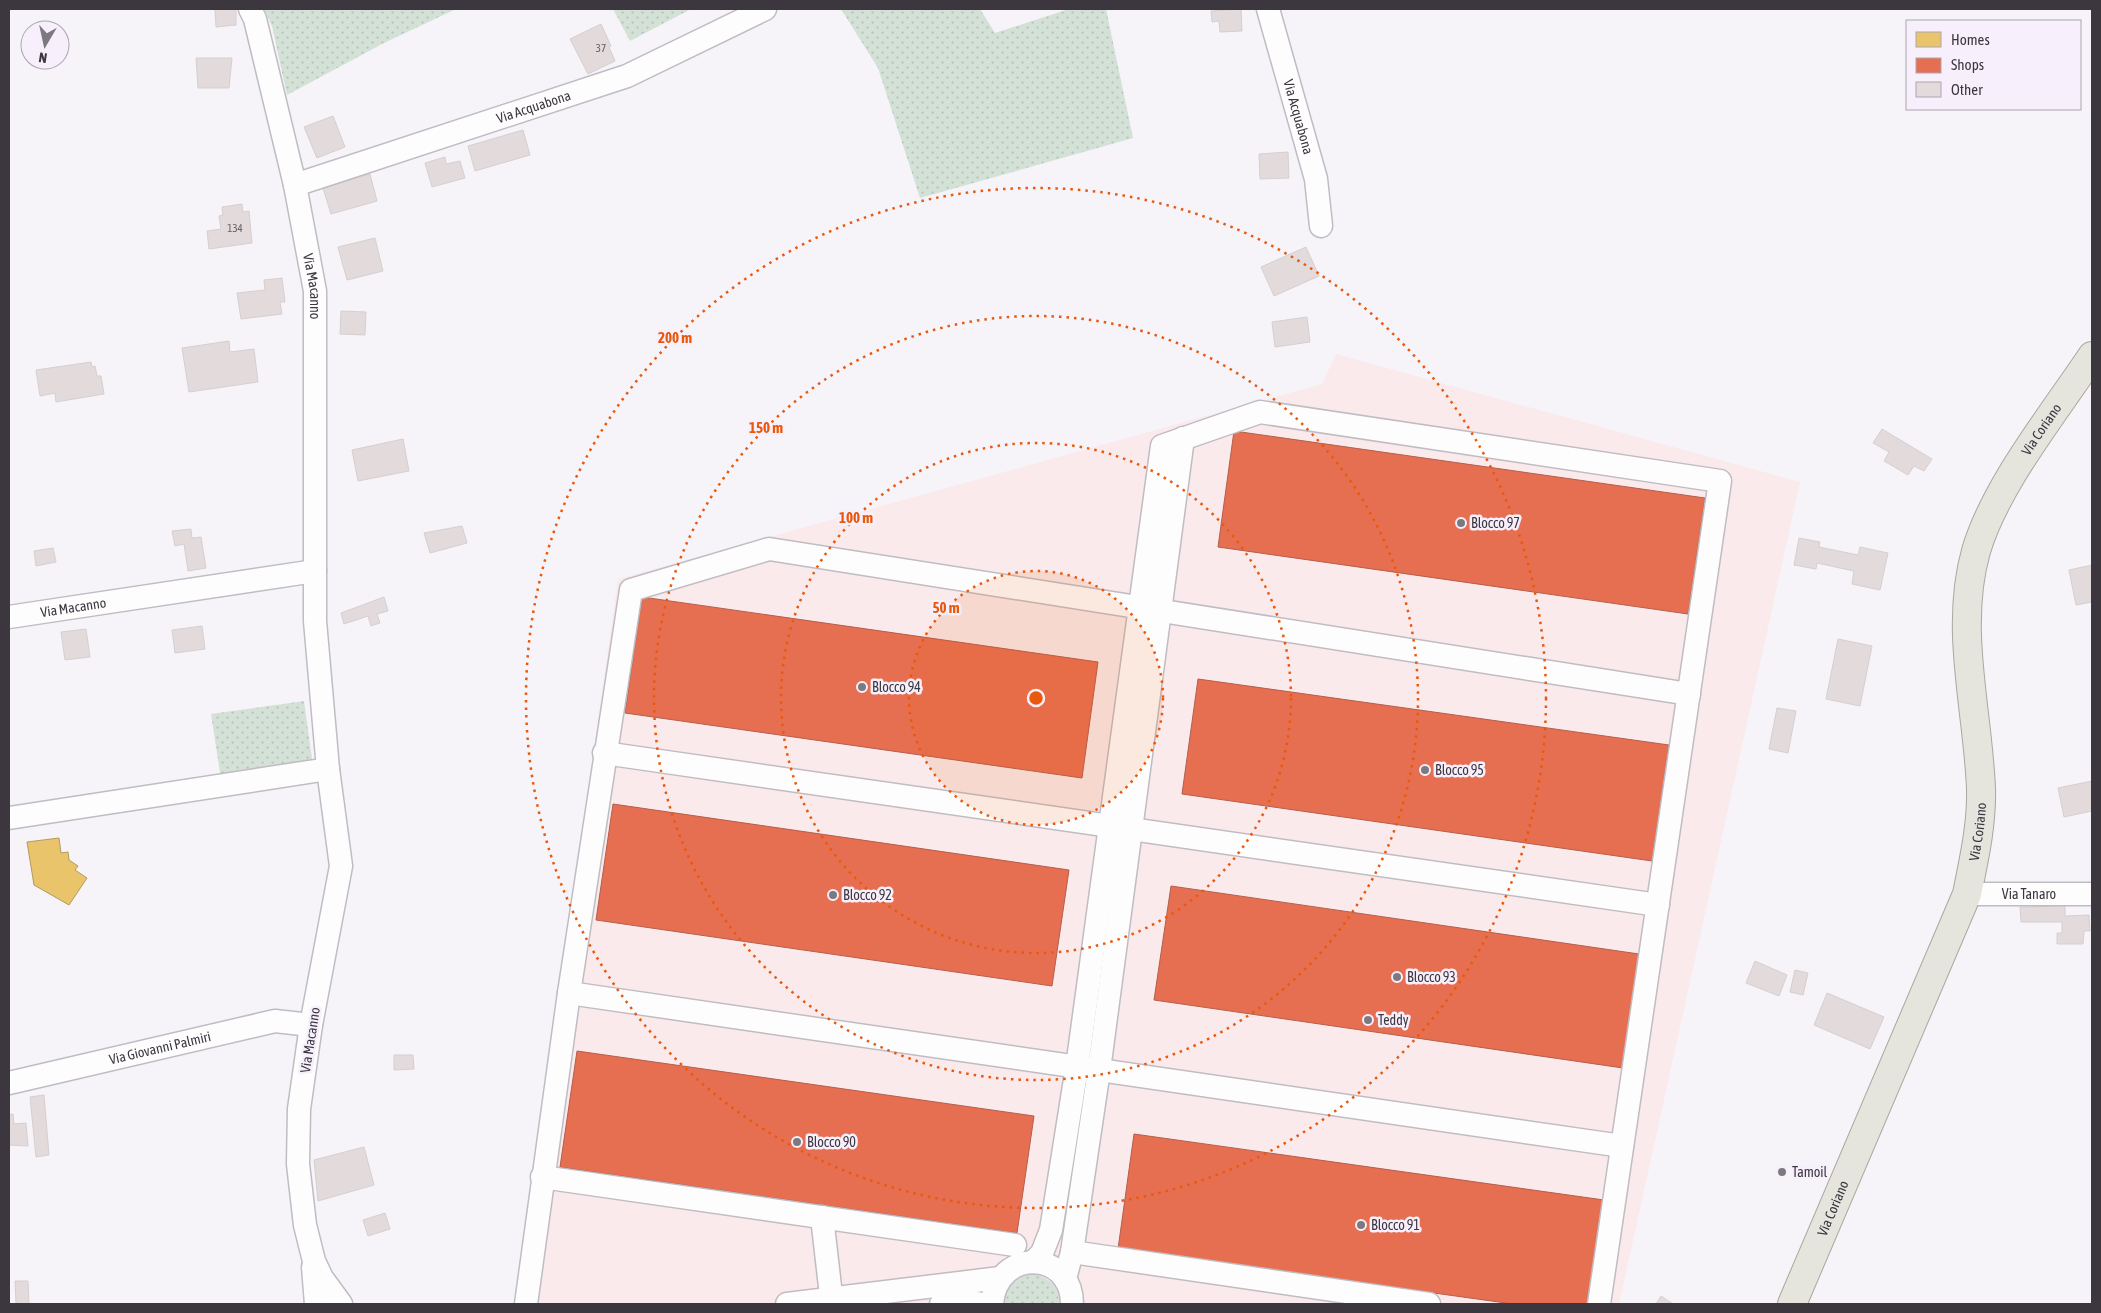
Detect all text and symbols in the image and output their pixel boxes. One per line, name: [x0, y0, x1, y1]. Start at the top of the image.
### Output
north arrow: [20, 20, 70, 70]
legend: [1906, 20, 2081, 110]
text: Homes: [1951, 31, 1990, 48]
house number: 37: [596, 42, 606, 54]
text: N: [38, 49, 48, 66]
text: Shops: [1951, 56, 1984, 73]
street label: Via Acquabona: [1280, 78, 1317, 156]
text: Other: [1951, 81, 1983, 98]
street label: Via Acquabona: [494, 87, 573, 126]
house number: 134: [227, 222, 243, 234]
street label: Via Macanno: [300, 252, 323, 319]
text: 200 m: [658, 329, 692, 346]
street label: Via Coriano: [2018, 400, 2064, 458]
text: 150 m: [749, 419, 783, 436]
text: 100 m: [839, 509, 873, 526]
place label: Blocco 97: [1471, 515, 1520, 531]
marker: Blocco 97: [1455, 517, 1467, 529]
street label: Via Macanno: [39, 594, 107, 620]
text: 50 m: [933, 599, 960, 616]
place label: Blocco 94: [872, 679, 921, 695]
marker: Blocco 94: [856, 681, 868, 693]
centre of rings: [1027, 689, 1045, 707]
place label: Blocco 95: [1435, 762, 1484, 778]
marker: Blocco 95: [1419, 764, 1431, 776]
street label: Via Coriano: [1966, 802, 1989, 862]
street label: Via Tanaro: [2002, 886, 2056, 902]
place label: Blocco 92: [843, 887, 892, 903]
marker: Blocco 92: [827, 889, 839, 901]
place label: Blocco 93: [1407, 969, 1456, 985]
marker: Blocco 93: [1391, 971, 1403, 983]
street label: Via Macanno: [297, 1006, 323, 1074]
place label: Teddy: [1378, 1012, 1409, 1028]
marker: Teddy: [1362, 1014, 1374, 1026]
street label: Via Giovanni Palmiri: [107, 1028, 212, 1067]
place label: Blocco 90: [807, 1134, 856, 1150]
marker: Blocco 90: [791, 1136, 803, 1148]
place label: Tamoil: [1792, 1164, 1828, 1180]
marker: Tamoil: [1776, 1166, 1788, 1178]
street label: Via Coriano: [1814, 1178, 1852, 1238]
place label: Blocco 91: [1371, 1217, 1420, 1233]
marker: Blocco 91: [1355, 1219, 1367, 1231]

